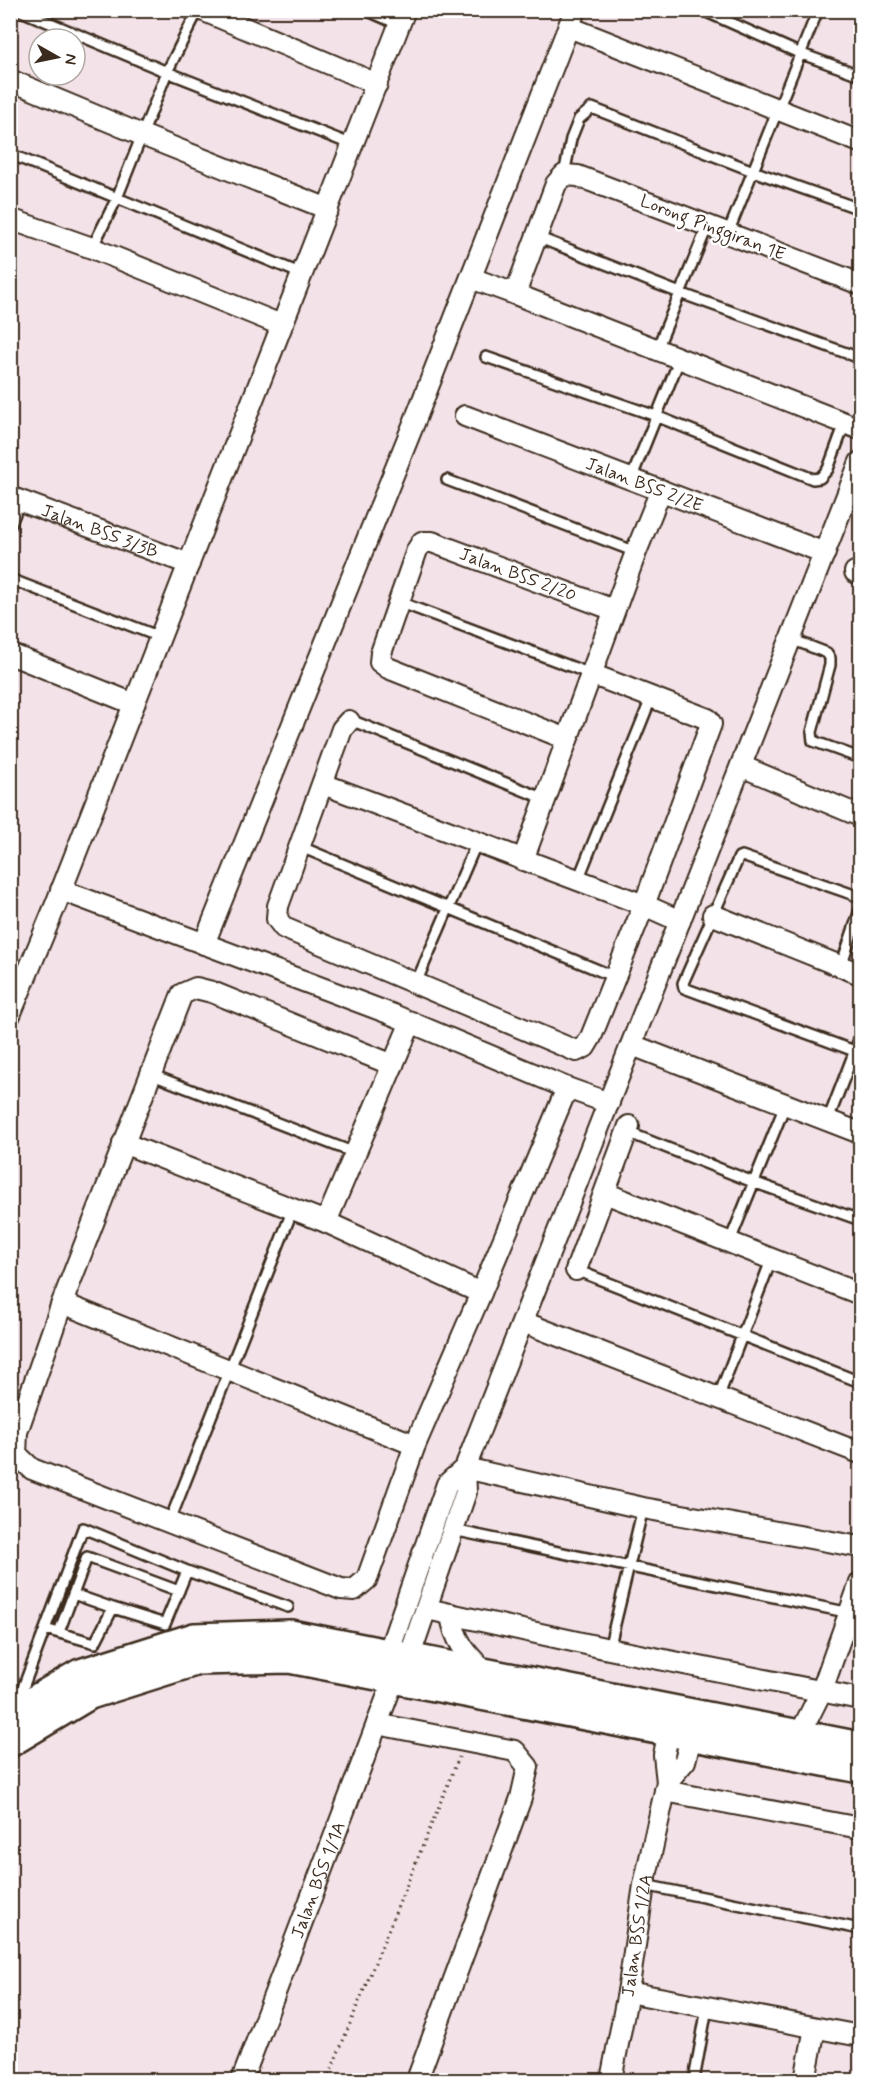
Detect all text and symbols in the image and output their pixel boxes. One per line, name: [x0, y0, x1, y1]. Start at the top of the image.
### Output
north arrow: [27, 27, 87, 87]
text: N: [59, 52, 82, 66]
street label: Lorong Pinggiran 1E: [636, 189, 789, 269]
street label: Jalan BSS 2/2E: [582, 452, 706, 518]
street label: Jalan BSS 3/3B: [38, 499, 161, 564]
street label: Jalan BSS 2/20: [456, 542, 580, 608]
street label: Jalan BSS 1/1A: [286, 1818, 352, 1942]
street label: Jalan BSS 1/2A: [616, 1872, 659, 1998]

